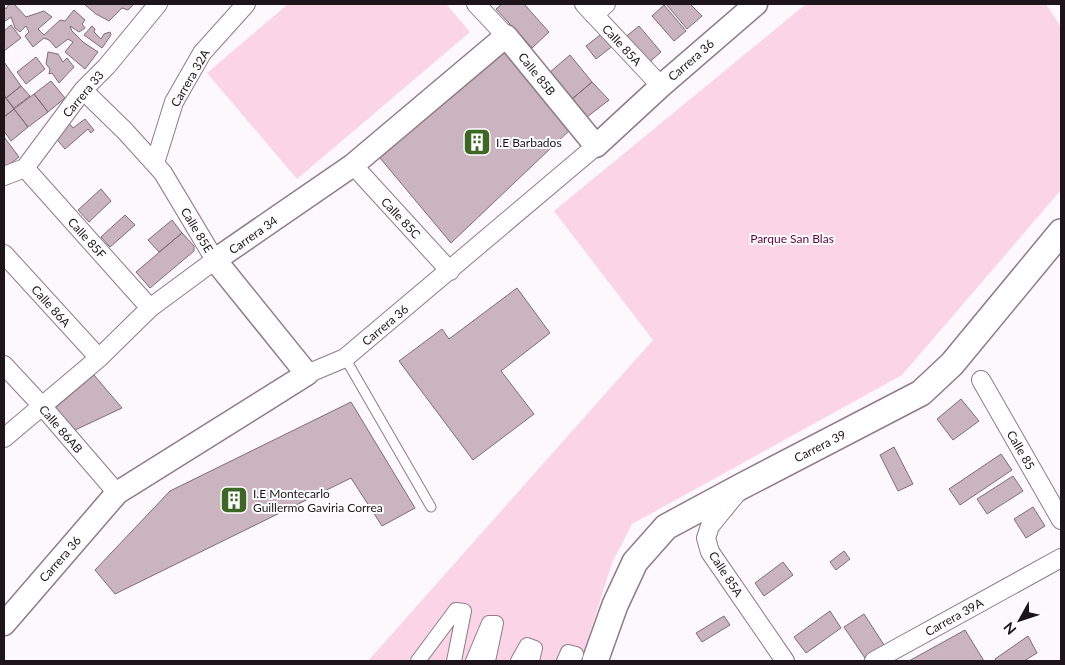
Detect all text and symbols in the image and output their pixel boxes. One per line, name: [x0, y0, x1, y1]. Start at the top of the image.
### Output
street label: Calle 85A: [599, 21, 646, 69]
street label: Carrera 36: [665, 36, 717, 84]
street label: Carrera 32A: [167, 46, 213, 110]
street label: Calle 85B: [515, 50, 559, 99]
street label: Carrera 33: [59, 68, 107, 120]
building icon: I.E Barbados: [462, 127, 492, 157]
place label: I.E Barbados: [496, 135, 562, 150]
street label: Calle 85C: [378, 194, 424, 242]
street label: Calle 85E: [178, 205, 216, 255]
street label: Carrera 34: [226, 213, 280, 257]
street label: Calle 85F: [65, 214, 109, 262]
park label: Parque San Blas: [750, 231, 834, 246]
street label: Calle 86A: [28, 282, 74, 331]
street label: Carrera 36: [359, 301, 411, 349]
street label: Calle 86AB: [36, 402, 86, 456]
street label: Carrera 39: [792, 427, 848, 465]
street label: Calle 85: [1004, 428, 1038, 472]
building icon: I.E Montecarlo Guillermo Gaviria Correa: [219, 485, 249, 515]
place label: I.E Montecarlo Guillermo Gaviria Correa: [253, 486, 383, 515]
street label: Carrera 36: [36, 533, 84, 585]
street label: Calle 85A: [706, 548, 747, 600]
street label: Carrera 39A: [922, 594, 986, 639]
north arrow: [995, 595, 1045, 645]
text: N: [1000, 619, 1020, 638]

